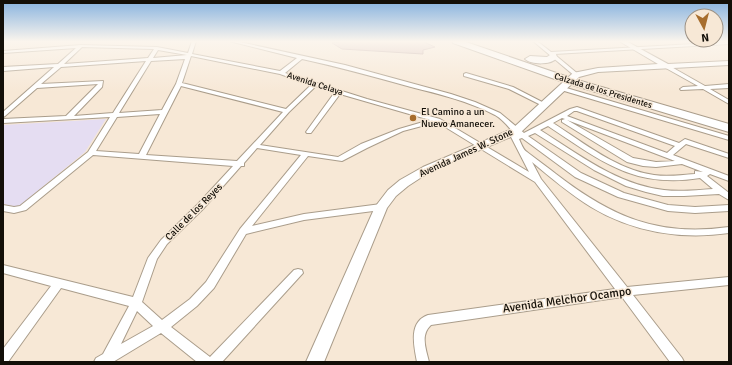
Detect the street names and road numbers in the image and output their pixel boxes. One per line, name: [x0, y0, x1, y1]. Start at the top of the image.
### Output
street label: Avenida Celaya: [286, 70, 345, 98]
street label: Calzada de los Presidentes: [553, 71, 653, 111]
street label: Avenida James W. Stone: [417, 126, 515, 180]
street label: Calle de los Reyes: [163, 181, 225, 243]
street label: Avenida Melchor Ocampo: [502, 284, 632, 316]

